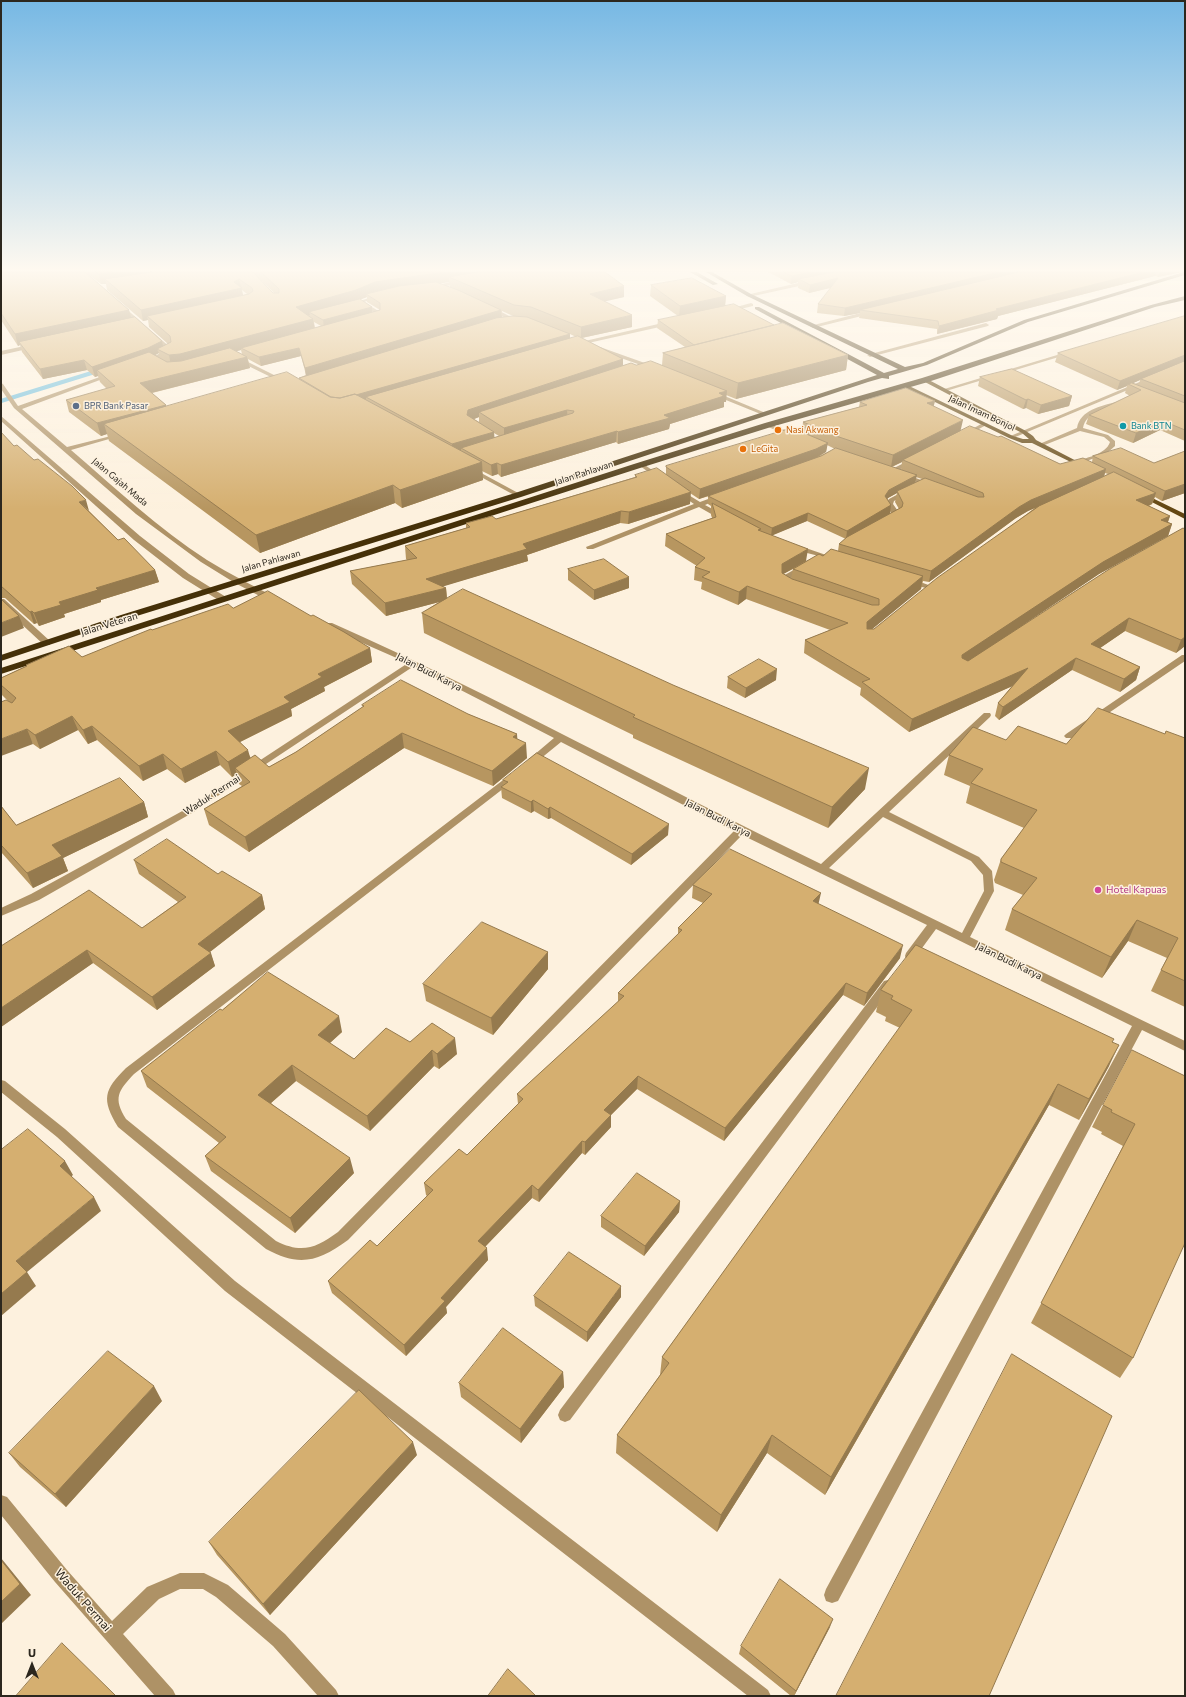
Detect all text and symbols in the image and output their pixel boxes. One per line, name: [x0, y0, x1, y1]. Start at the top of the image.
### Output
street label: Jalan Imam Bonjol: [947, 393, 1017, 433]
marker: BPR Bank Pasar: [71, 401, 81, 411]
place label: BPR Bank Pasar: [84, 401, 148, 411]
marker: Bank BTN: [1118, 421, 1128, 431]
place label: Bank BTN: [1131, 421, 1172, 431]
marker: Nasi Akwang: [773, 425, 783, 435]
place label: Nasi Akwang: [786, 425, 839, 435]
marker: LeGita: [738, 444, 748, 454]
place label: LeGita: [751, 444, 778, 454]
street label: Jalan Gajah Mada: [90, 456, 150, 508]
street label: Jalan Pahlawan: [554, 459, 614, 487]
street label: Jalan Pahlawan: [240, 547, 302, 575]
street label: Jalan Veteran: [79, 610, 139, 638]
street label: Jalan Budi Karya: [394, 650, 464, 694]
street label: Waduk Permai: [181, 772, 243, 818]
street label: Jalan Budi Karya: [683, 796, 753, 840]
place label: Hotel Kapuas: [1106, 884, 1166, 896]
marker: Hotel Kapuas: [1093, 885, 1103, 895]
street label: Jalan Budi Karya: [974, 940, 1044, 982]
street label: Waduk Permai: [52, 1566, 114, 1634]
north arrow: [12, 1645, 52, 1685]
text: U: [28, 1646, 36, 1659]

